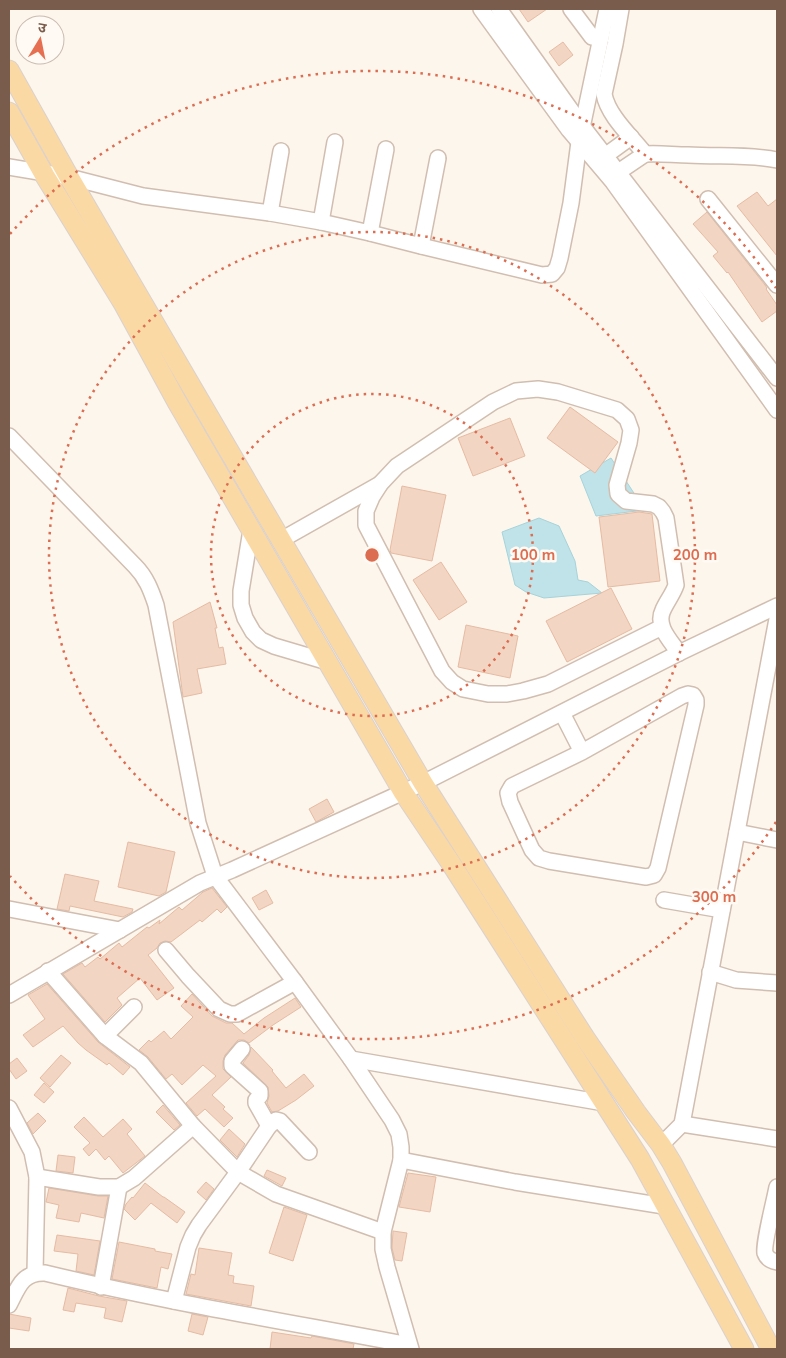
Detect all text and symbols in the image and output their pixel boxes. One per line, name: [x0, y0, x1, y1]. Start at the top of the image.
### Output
north arrow: [15, 15, 65, 65]
text: उ: [37, 18, 49, 37]
text: 100 m: [511, 545, 555, 564]
text: 200 m: [673, 545, 717, 564]
centre of rings: [363, 546, 381, 564]
text: 300 m: [692, 887, 736, 906]

